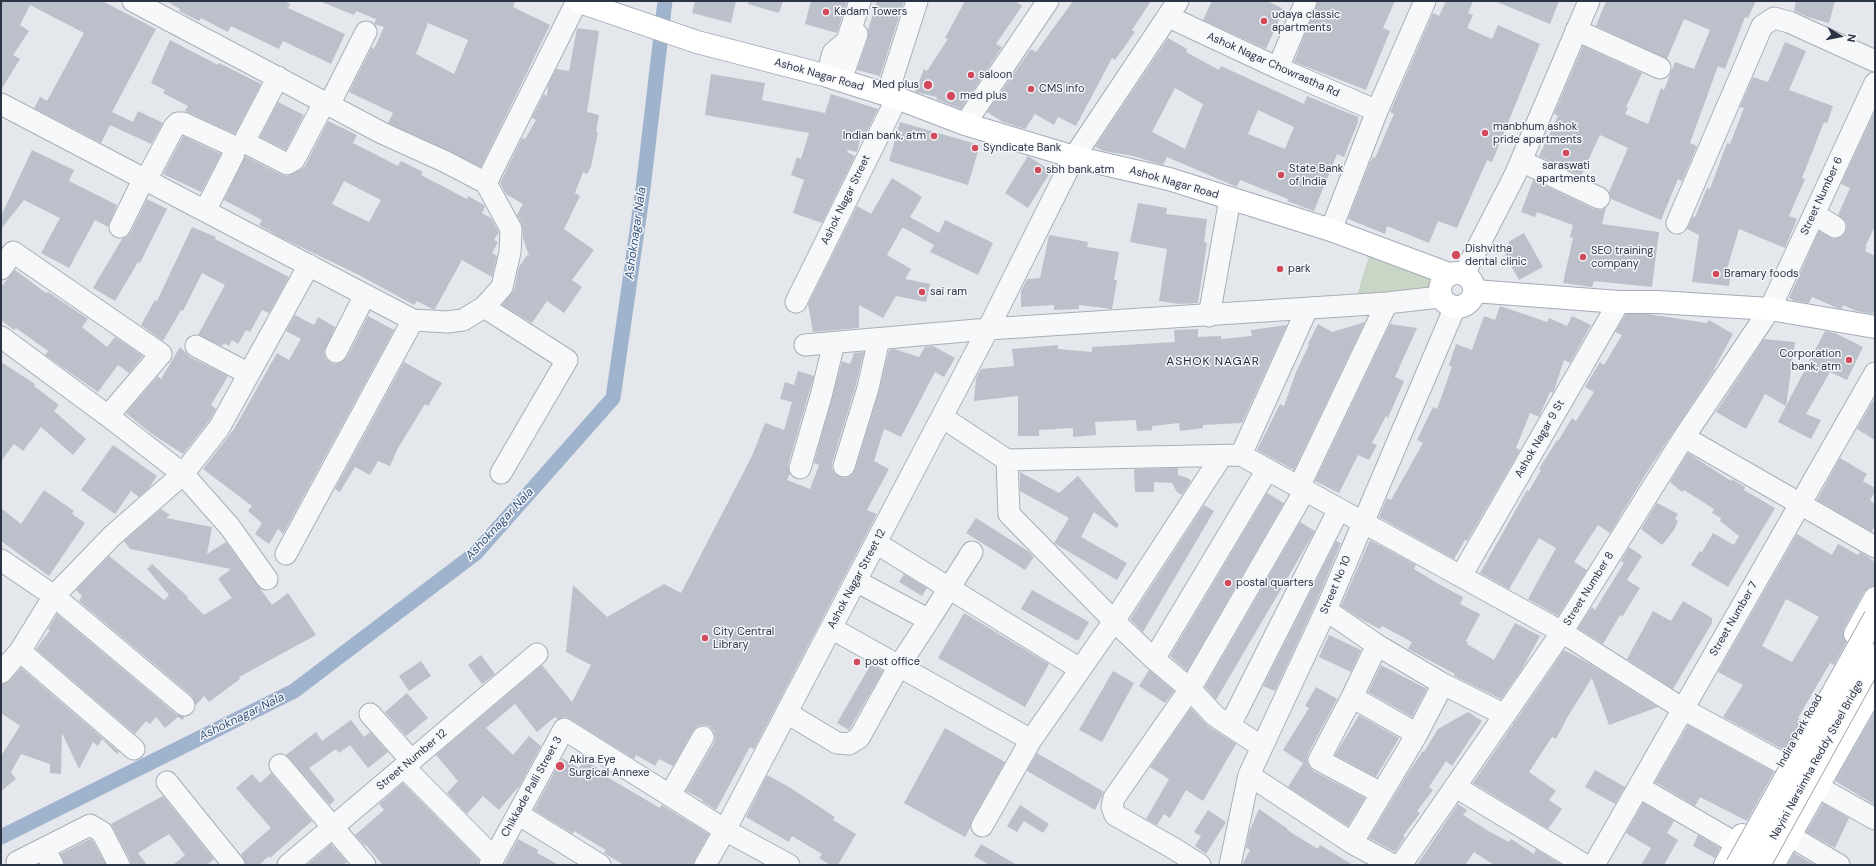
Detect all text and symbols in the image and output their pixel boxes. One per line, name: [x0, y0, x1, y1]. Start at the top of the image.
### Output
place label: Kadam Towers: [834, 5, 907, 19]
marker: Kadam Towers: [821, 7, 831, 17]
place label: udaya classic apartments: [1272, 8, 1340, 34]
marker: udaya classic apartments: [1259, 16, 1269, 26]
north arrow: [1820, 16, 1860, 56]
street label: Ashok Nagar Chowrastha Rd: [1205, 30, 1341, 100]
text: N: [1844, 33, 1859, 43]
street label: Ashok Nagar Road: [773, 56, 865, 94]
place label: saloon: [979, 68, 1012, 82]
marker: saloon: [966, 70, 976, 80]
place label: Med plus: [873, 78, 919, 92]
marker: Med plus: [922, 79, 934, 91]
place label: CMS info: [1039, 82, 1084, 96]
marker: CMS info: [1026, 84, 1036, 94]
place label: med plus: [960, 89, 1007, 103]
marker: med plus: [945, 90, 957, 102]
place label: manbhum ashok pride apartments: [1493, 120, 1582, 146]
marker: manbhum ashok pride apartments: [1480, 128, 1490, 138]
place label: Indian bank, atm: [843, 129, 926, 143]
marker: Indian bank, atm: [929, 131, 939, 141]
place label: Syndicate Bank: [983, 141, 1061, 155]
marker: Syndicate Bank: [970, 143, 980, 153]
marker: saraswati apartments: [1561, 148, 1571, 158]
street label: Ashok Nagar Street: [819, 153, 873, 247]
street label: Street Number 6: [1798, 155, 1846, 237]
place label: saraswati apartments: [1536, 159, 1596, 185]
place label: State Bank of India: [1289, 162, 1343, 188]
place label: sbh bank,atm: [1046, 163, 1114, 177]
street label: Ashok Nagar Road: [1128, 164, 1220, 202]
marker: sbh bank,atm: [1033, 165, 1043, 175]
marker: State Bank of India: [1276, 170, 1286, 180]
water label: Ashoknagar Nala: [622, 186, 650, 280]
place label: Dishvitha dental clinic: [1465, 242, 1527, 268]
place label: SEO training company: [1591, 244, 1653, 270]
marker: Dishvitha dental clinic: [1450, 249, 1462, 261]
marker: SEO training company: [1578, 252, 1588, 262]
place label: park: [1288, 262, 1310, 276]
marker: park: [1275, 264, 1285, 274]
place label: Bramary foods: [1724, 267, 1799, 281]
marker: Bramary foods: [1711, 269, 1721, 279]
place label: sai ram: [930, 285, 967, 299]
marker: sai ram: [917, 287, 927, 297]
place label: Corporation bank, atm: [1779, 347, 1841, 373]
district label: ASHOK NAGAR: [1166, 355, 1260, 369]
marker: Corporation bank, atm: [1844, 355, 1854, 365]
street label: Ashok Nagar 9 St: [1512, 398, 1568, 480]
water label: Ashoknagar Nala: [463, 485, 537, 563]
street label: Ashok Nagar Street 12: [825, 527, 889, 631]
street label: Street Number 8: [1561, 550, 1617, 628]
street label: Street No 10: [1318, 554, 1354, 616]
place label: postal quarters: [1236, 576, 1314, 590]
marker: postal quarters: [1223, 578, 1233, 588]
street label: Street Number 7: [1707, 579, 1761, 659]
place label: City Central Library: [713, 625, 774, 651]
marker: City Central Library: [700, 633, 710, 643]
place label: post office: [865, 655, 920, 669]
marker: post office: [852, 657, 862, 667]
street label: Nayini Narsimha Reddy Steel Bridge: [1767, 678, 1867, 842]
water label: Ashoknagar Nala: [197, 690, 287, 744]
street label: Indira Park Road: [1774, 692, 1826, 770]
street label: Street Number 12: [374, 727, 450, 793]
street label: Chikkade Palli Street 3: [499, 734, 565, 840]
place label: Akira Eye Surgical Annexe: [569, 753, 649, 779]
marker: Akira Eye Surgical Annexe: [554, 760, 566, 772]

